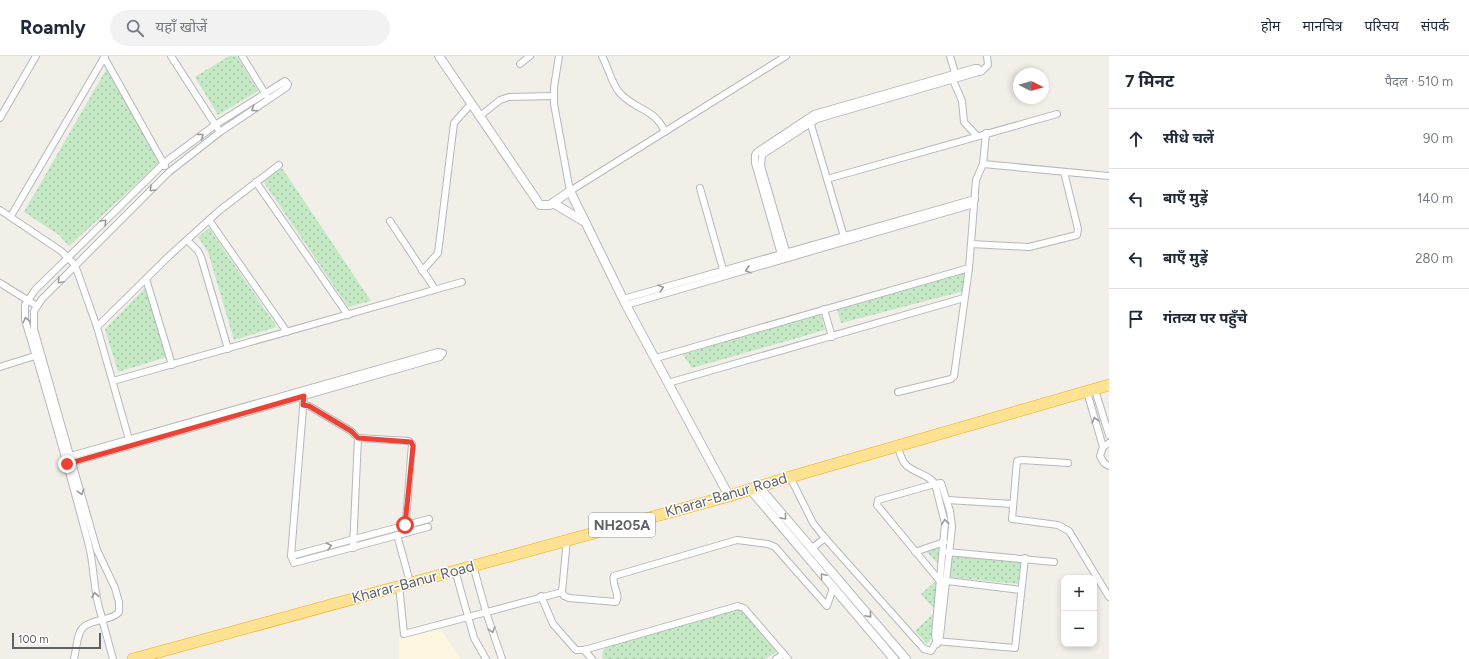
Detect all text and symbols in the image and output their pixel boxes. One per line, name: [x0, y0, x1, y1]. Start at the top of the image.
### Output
search box: [110, 10, 390, 46]
text: Roamly: [20, 16, 86, 39]
icon: search: [124, 17, 146, 39]
text: यहाँ खोजें: [156, 18, 207, 36]
text: होम: [1261, 18, 1280, 35]
text: मानचित्र: [1302, 18, 1343, 35]
text: परिचय: [1365, 18, 1399, 35]
text: संपर्क: [1421, 18, 1449, 35]
north arrow: [1013, 68, 1049, 104]
text: 7 मिनट: [1125, 71, 1174, 91]
text: पैदल · 510 m: [1385, 74, 1453, 89]
one-way arrow: [251, 104, 258, 112]
icon: ahead: [1125, 128, 1147, 150]
text: सीधे चलें: [1163, 129, 1214, 147]
text: 90 m: [1423, 131, 1453, 146]
one-way arrow: [196, 133, 203, 140]
one-way arrow: [149, 184, 157, 192]
icon: left: [1125, 188, 1147, 210]
text: बाएँ मुड़ें: [1163, 189, 1208, 207]
text: 140 m: [1417, 191, 1453, 206]
one-way arrow: [99, 219, 107, 227]
icon: left: [1125, 248, 1147, 270]
text: बाएँ मुड़ें: [1163, 249, 1208, 267]
text: 280 m: [1415, 251, 1453, 266]
one-way arrow: [745, 265, 752, 274]
one-way arrow: [57, 276, 65, 284]
one-way arrow: [657, 284, 664, 293]
icon: arrive: [1125, 308, 1147, 330]
text: गंतव्य पर पहुँचे: [1163, 309, 1247, 327]
one-way arrow: [22, 317, 30, 323]
one-way arrow: [1091, 416, 1100, 423]
route end: [58, 455, 76, 473]
street label: Kharar-Banur Road: [663, 469, 789, 521]
one-way arrow: [76, 488, 85, 495]
one-way arrow: [780, 512, 787, 519]
road number: NH205A: [589, 513, 655, 537]
route start: [396, 516, 414, 534]
one-way arrow: [940, 519, 949, 525]
one-way arrow: [326, 543, 332, 551]
street label: Kharar-Banur Road: [350, 557, 476, 607]
one-way arrow: [820, 574, 827, 581]
map controls: [1061, 575, 1097, 647]
button: +: [1061, 575, 1097, 611]
one-way arrow: [92, 591, 100, 598]
one-way arrow: [864, 611, 871, 618]
button: −: [1061, 611, 1097, 647]
one-way arrow: [487, 626, 495, 633]
scale bar: [12, 631, 101, 650]
text: 100 m: [18, 633, 49, 646]

